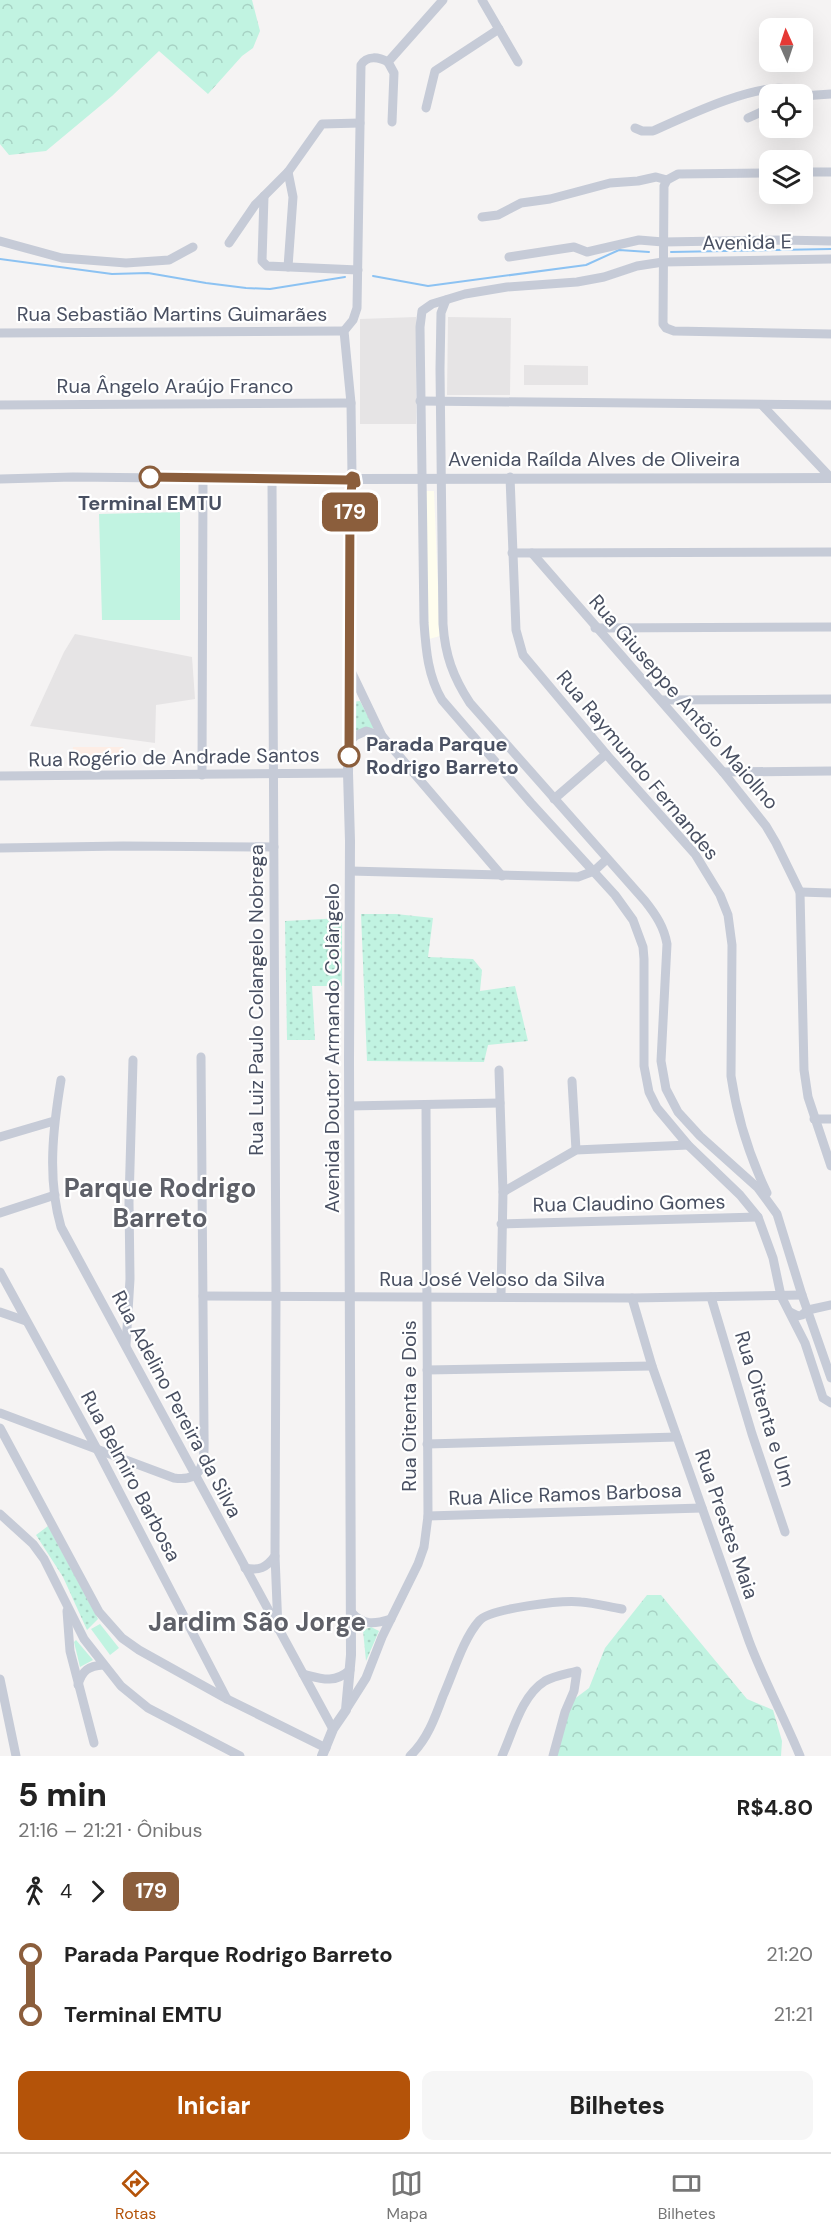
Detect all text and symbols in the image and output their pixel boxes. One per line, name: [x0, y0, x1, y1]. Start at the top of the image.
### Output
north arrow: [759, 18, 813, 72]
map controls: [759, 18, 813, 204]
button: locate: [759, 84, 813, 138]
button: layers: [759, 150, 813, 204]
street label: Avenida E: [702, 228, 792, 256]
street label: Rua Sebastião Martins Guimarães: [17, 301, 327, 327]
street label: Rua Ângelo Araújo Franco: [57, 373, 293, 399]
street label: Avenida Raílda Alves de Oliveira: [448, 446, 740, 472]
marker: Terminal EMTU: [139, 466, 161, 488]
place label: Terminal EMTU: [78, 490, 222, 516]
line badge: 179: [316, 492, 385, 532]
text: 179: [334, 498, 366, 526]
street label: Rua Giuseppe Antôio Maiollno: [583, 589, 785, 815]
street label: Rua Raymundo Fernandes: [551, 665, 725, 865]
place label: Parada Parque Rodrigo Barreto: [366, 731, 519, 780]
street label: Rua Rogério de Andrade Santos: [28, 741, 320, 773]
marker: Parada Parque Rodrigo Barreto: [338, 745, 360, 767]
street label: Rua Luiz Paulo Colangelo Nobrega: [243, 844, 269, 1156]
street label: Avenida Doutor Armando Colângelo: [319, 883, 345, 1213]
district label: Parque Rodrigo Barreto: [64, 1171, 256, 1235]
street label: Rua Claudino Gomes: [532, 1188, 726, 1218]
street label: Rua José Veloso da Silva: [379, 1266, 605, 1292]
street label: Rua Adelino Pereira da Silva: [106, 1286, 248, 1522]
street label: Rua Oitenta e Dois: [396, 1320, 422, 1492]
street label: Rua Oitenta e Um: [729, 1328, 801, 1490]
street label: Rua Belmiro Barbosa: [75, 1386, 187, 1566]
street label: Rua Prestes Maia: [689, 1446, 765, 1602]
street label: Rua Alice Ramos Barbosa: [448, 1477, 682, 1511]
district label: Jardim São Jorge: [148, 1605, 366, 1639]
text: 5 min: [18, 1773, 107, 1816]
text: R$4.80: [737, 1793, 813, 1822]
text: 21:16 – 21:21 · Ônibus: [18, 1817, 203, 1843]
icon: walk: [18, 1875, 51, 1908]
icon: forward: [81, 1875, 114, 1908]
text: 179: [135, 1877, 167, 1905]
text: 4: [60, 1878, 72, 1904]
text: Parada Parque Rodrigo Barreto: [64, 1940, 393, 1969]
text: 21:20: [766, 1941, 813, 1967]
text: Terminal EMTU: [64, 2000, 222, 2029]
text: 21:21: [773, 2001, 813, 2027]
button: Iniciar: [18, 2071, 410, 2140]
button: Bilhetes: [422, 2071, 813, 2140]
tab: Rotas: [115, 2167, 156, 2224]
tab: Mapa: [387, 2167, 427, 2224]
tab: Bilhetes: [658, 2167, 716, 2224]

